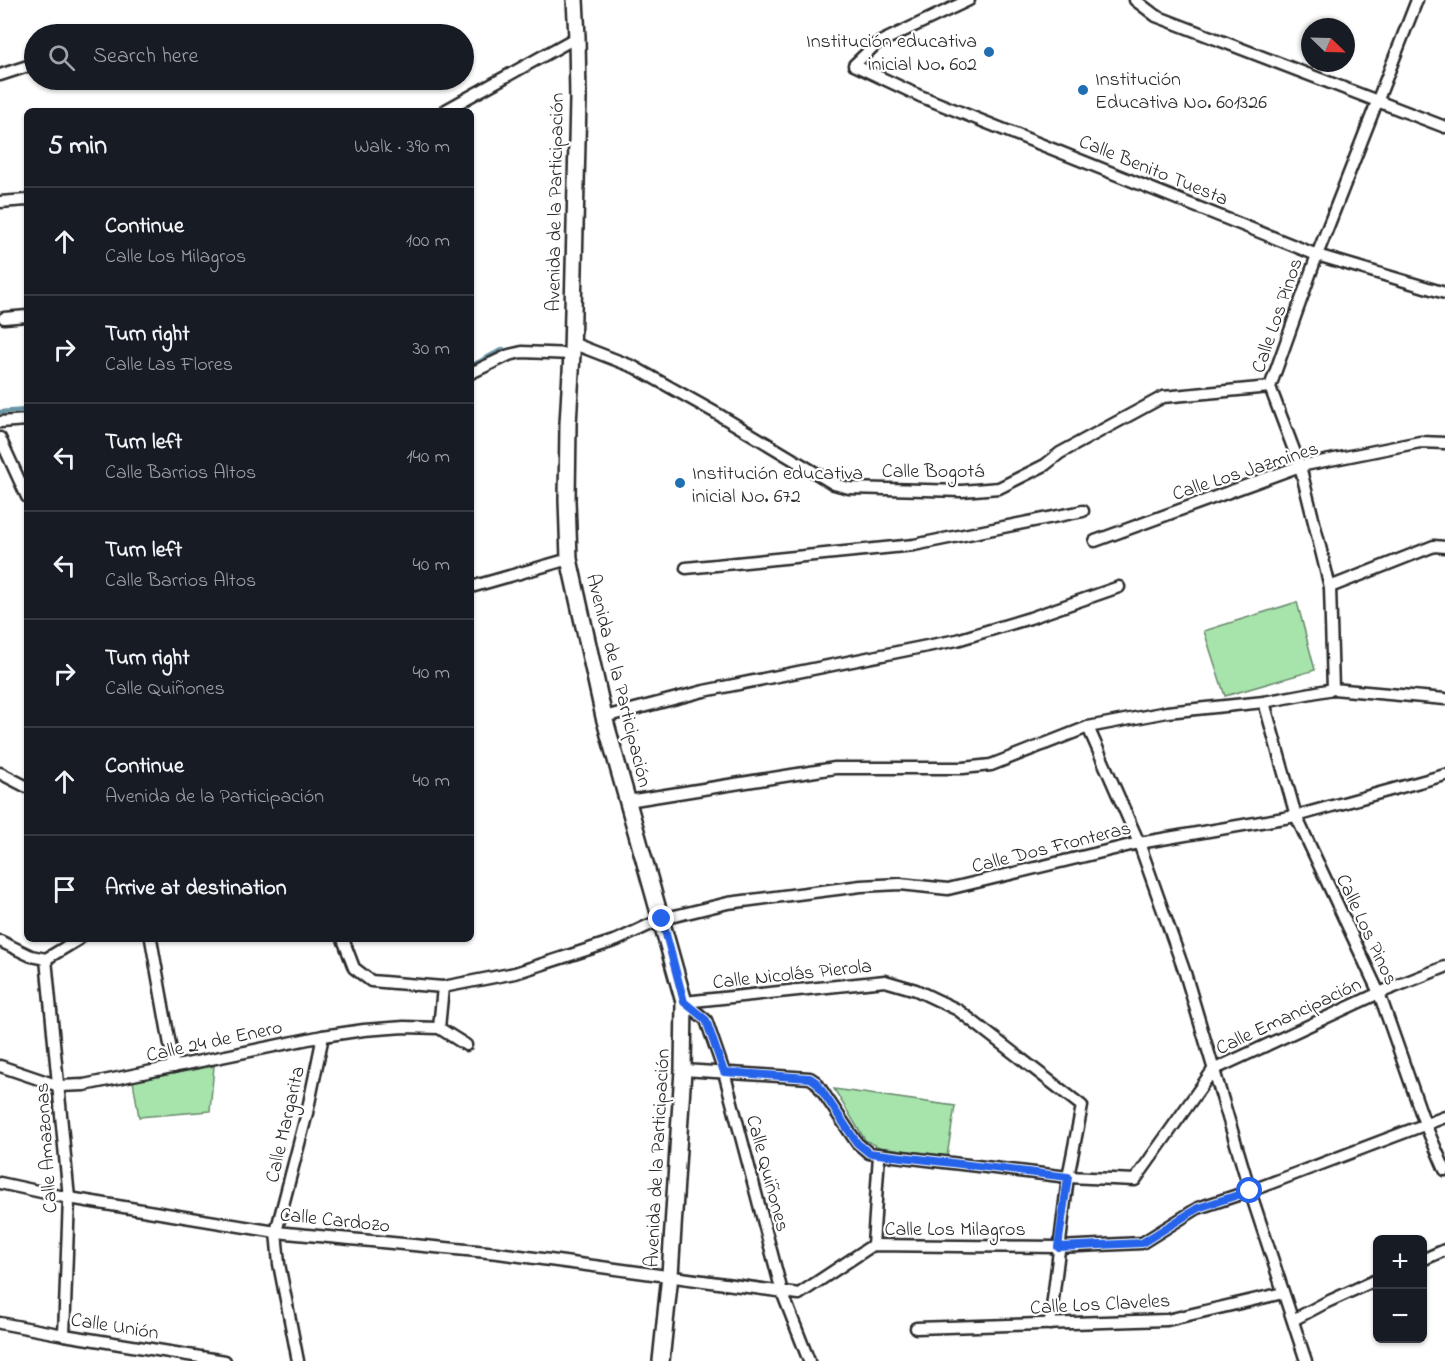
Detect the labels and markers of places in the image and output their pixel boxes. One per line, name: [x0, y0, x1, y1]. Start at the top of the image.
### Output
place label: Institución educativa inicial No. 602: [806, 28, 977, 80]
marker: Institución educativa inicial No. 602: [982, 45, 996, 59]
place label: Institución Educativa No. 601326: [1095, 66, 1267, 118]
marker: Institución Educativa No. 601326: [1076, 83, 1090, 97]
place label: Institución educativa inicial No. 672: [692, 460, 863, 512]
marker: Institución educativa inicial No. 672: [673, 476, 687, 490]

